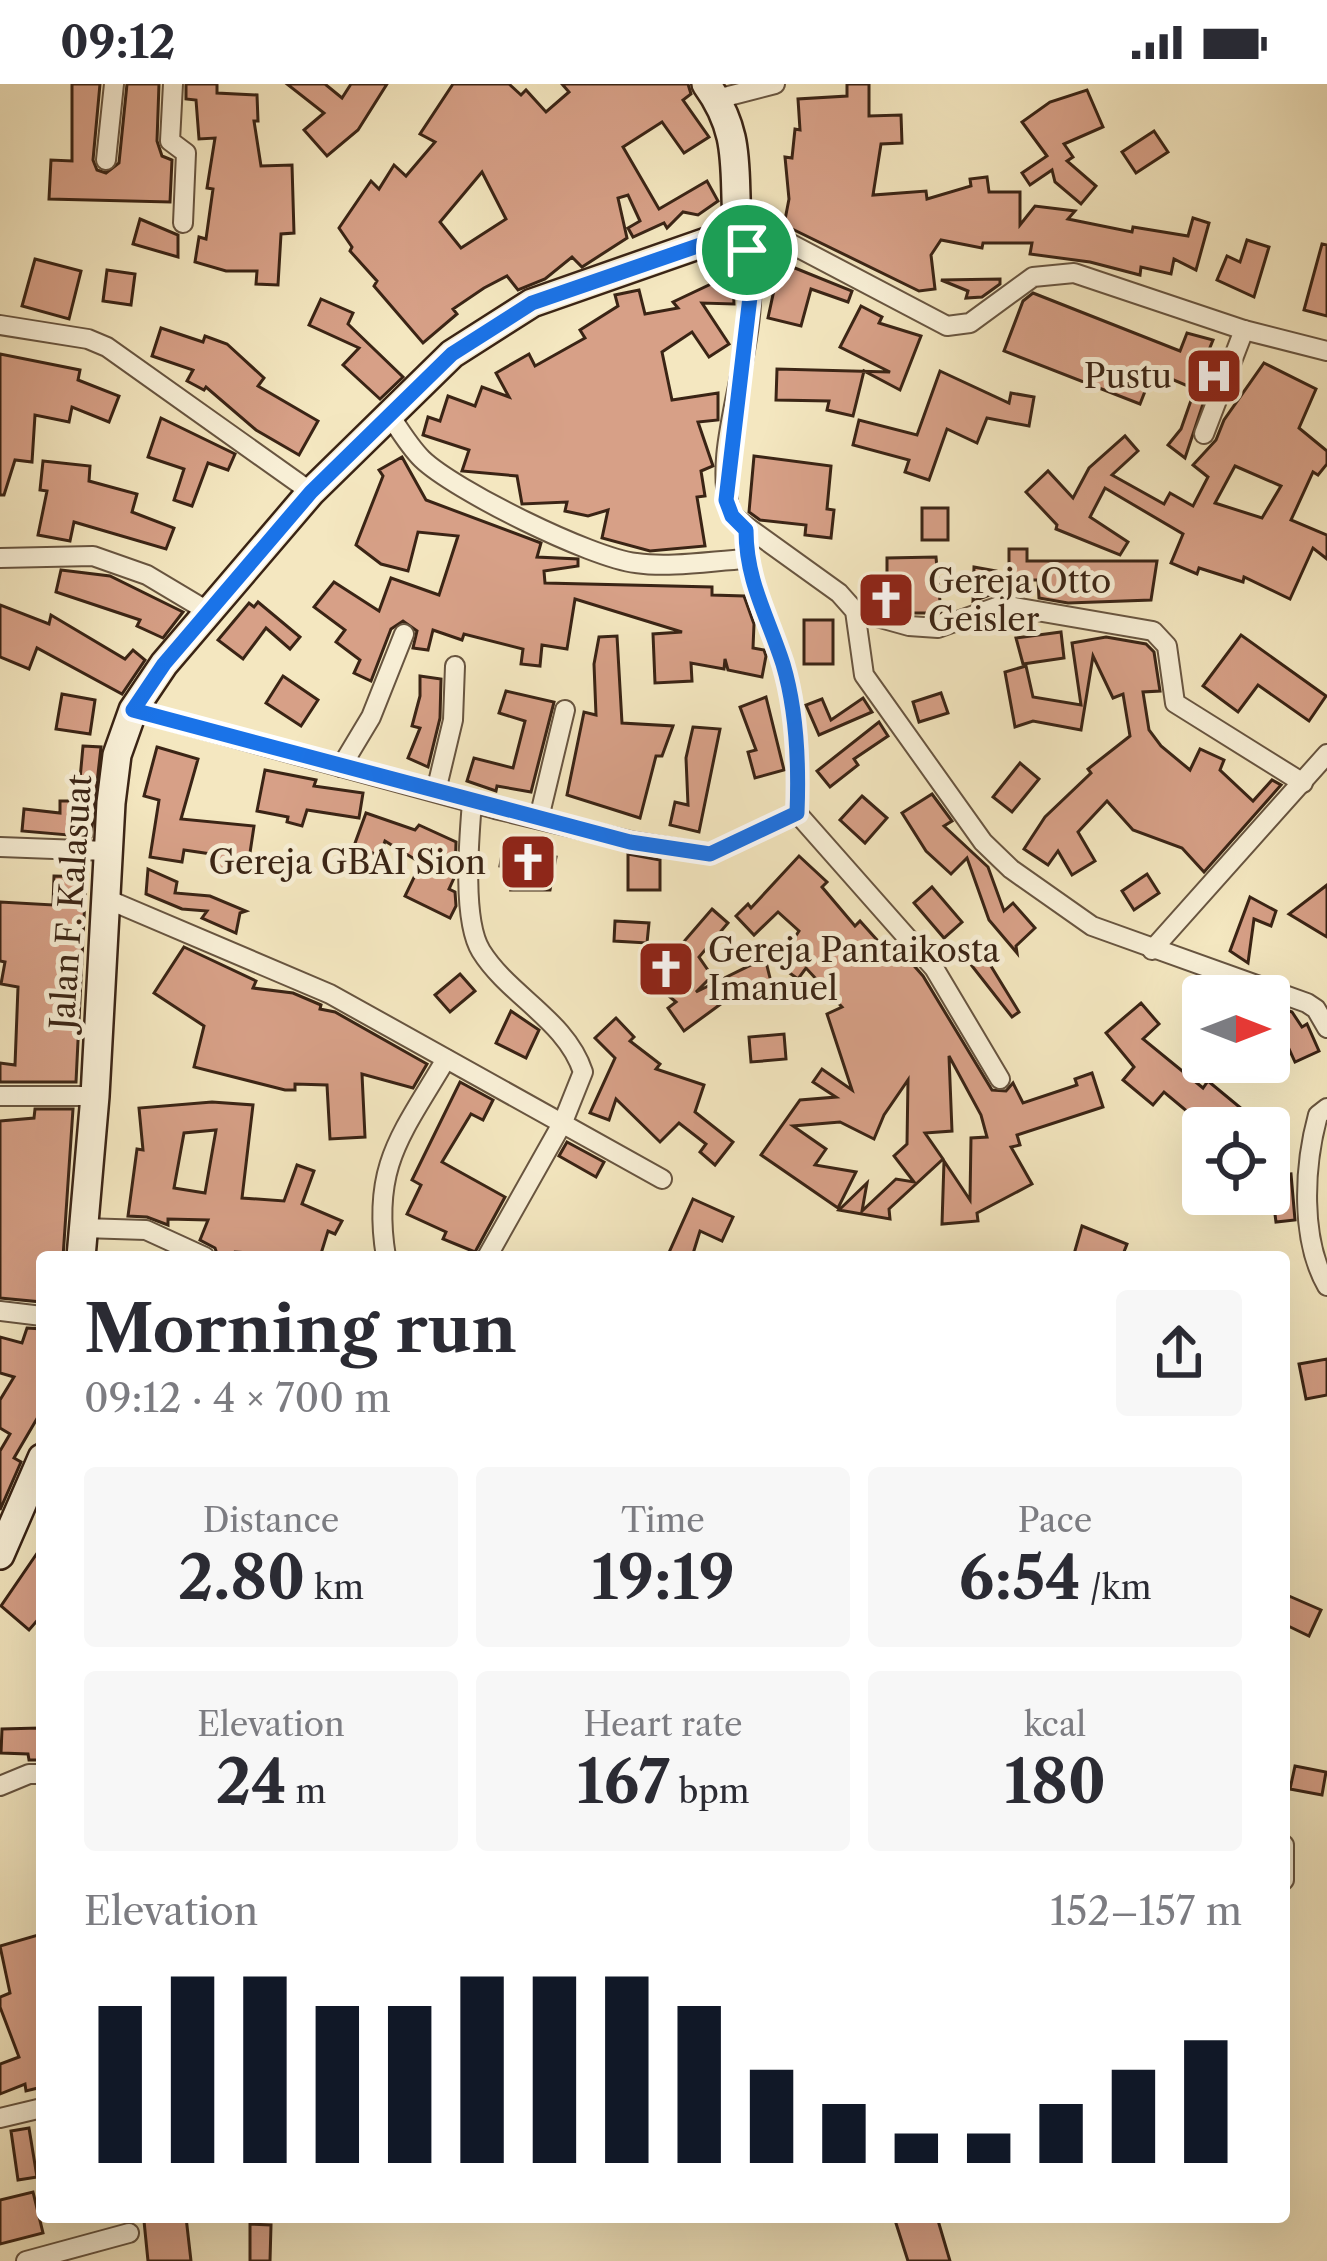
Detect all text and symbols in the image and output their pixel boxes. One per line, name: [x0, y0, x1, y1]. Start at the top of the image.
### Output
text: 09:12: [60, 14, 176, 70]
pin: [696, 199, 798, 301]
icon: arrive: [714, 217, 780, 283]
hospital icon: Pustu: [1183, 345, 1245, 407]
place label: Pustu: [1084, 356, 1172, 397]
place label: Gereja Otto Geisler: [928, 561, 1111, 640]
church icon: Gereja Otto Geisler: [855, 569, 917, 631]
street label: Jalan F. Kalasuat: [41, 773, 100, 1036]
church icon: Gereja GBAI Sion: [497, 831, 559, 893]
place label: Gereja GBAI Sion: [209, 842, 486, 883]
place label: Gereja Pantaikosta Imanuel: [708, 930, 1001, 1009]
church icon: Gereja Pantaikosta Imanuel: [635, 938, 697, 1000]
north arrow: [1182, 975, 1290, 1083]
map controls: [1182, 975, 1290, 1215]
button: locate: [1182, 1107, 1290, 1215]
text: Morning run: [84, 1288, 517, 1369]
button: share: [1116, 1290, 1242, 1416]
text: 09:12 · 4 × 700 m: [84, 1374, 391, 1422]
text: Distance: [203, 1500, 339, 1541]
text: Time: [621, 1500, 705, 1541]
text: Pace: [1018, 1500, 1092, 1541]
text: 2.80: [178, 1541, 305, 1615]
text: 19:19: [591, 1541, 735, 1615]
text: 6:54: [959, 1541, 1081, 1615]
text: km: [305, 1567, 364, 1608]
text: /km: [1081, 1567, 1151, 1608]
text: Elevation: [197, 1704, 345, 1745]
text: Heart rate: [583, 1704, 743, 1745]
text: kcal: [1024, 1704, 1086, 1745]
text: 24: [216, 1745, 287, 1819]
text: 167: [576, 1745, 670, 1819]
text: 180: [1004, 1745, 1106, 1819]
text: m: [287, 1771, 326, 1812]
text: bpm: [670, 1771, 750, 1812]
text: Elevation: [84, 1887, 258, 1935]
text: 152–157 m: [1050, 1887, 1242, 1935]

